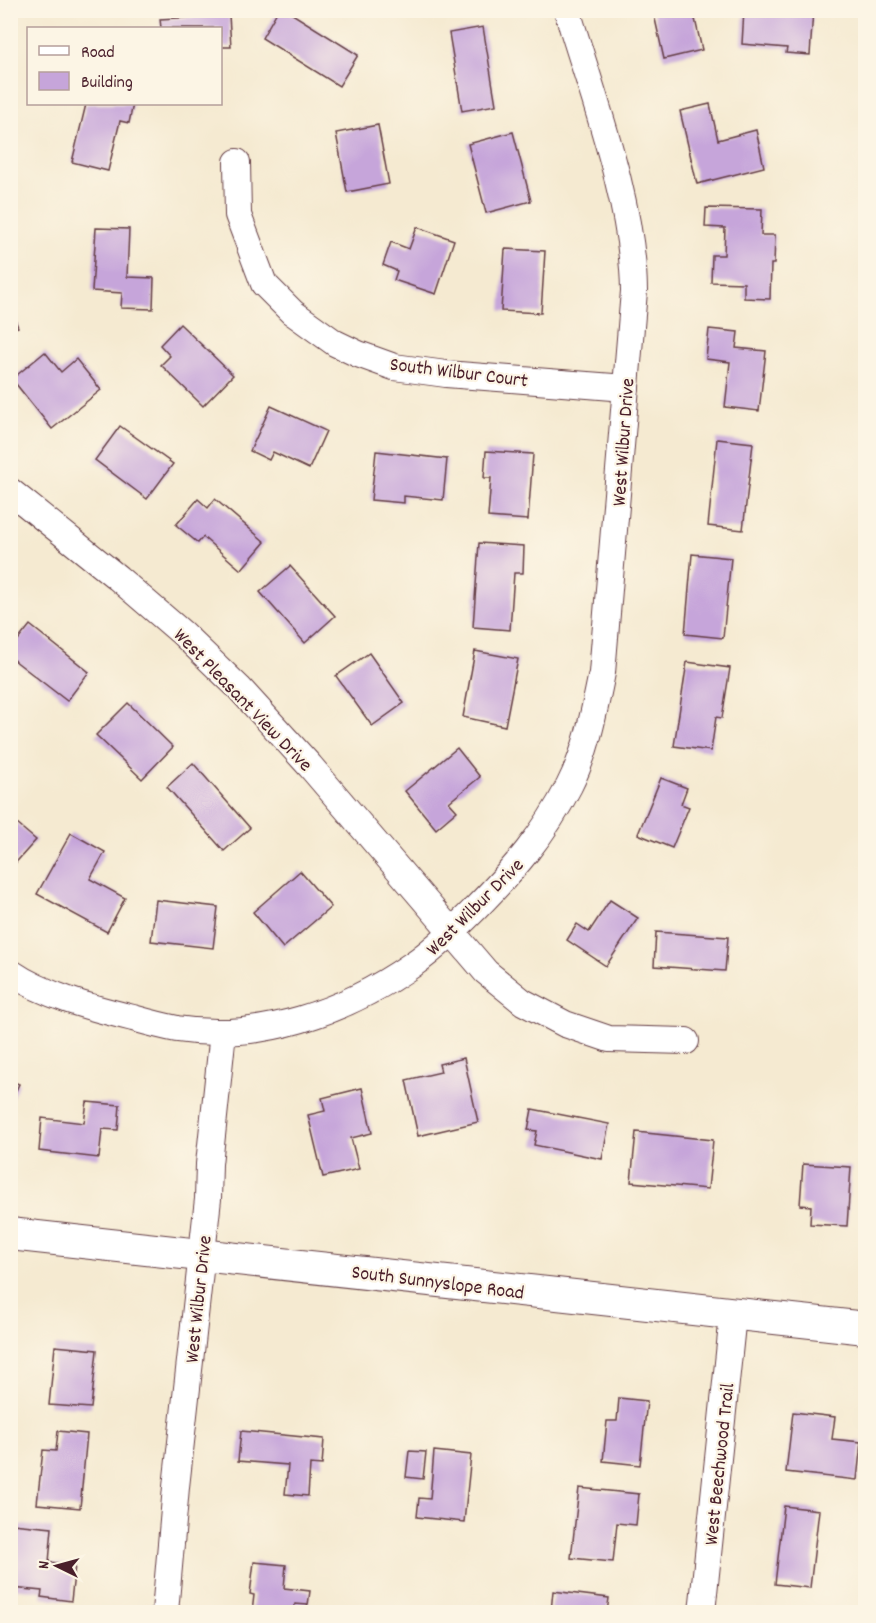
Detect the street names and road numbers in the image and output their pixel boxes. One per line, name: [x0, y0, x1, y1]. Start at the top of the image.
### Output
street label: South Wilbur Court: [388, 352, 529, 396]
street label: West Wilbur Drive: [607, 377, 643, 507]
street label: West Pleasant View Drive: [166, 623, 318, 779]
street label: West Wilbur Drive: [421, 853, 532, 963]
street label: West Wilbur Drive: [179, 1234, 221, 1365]
street label: South Sunnyslope Road: [350, 1260, 525, 1308]
street label: West Beechwood Trail: [699, 1382, 743, 1547]

